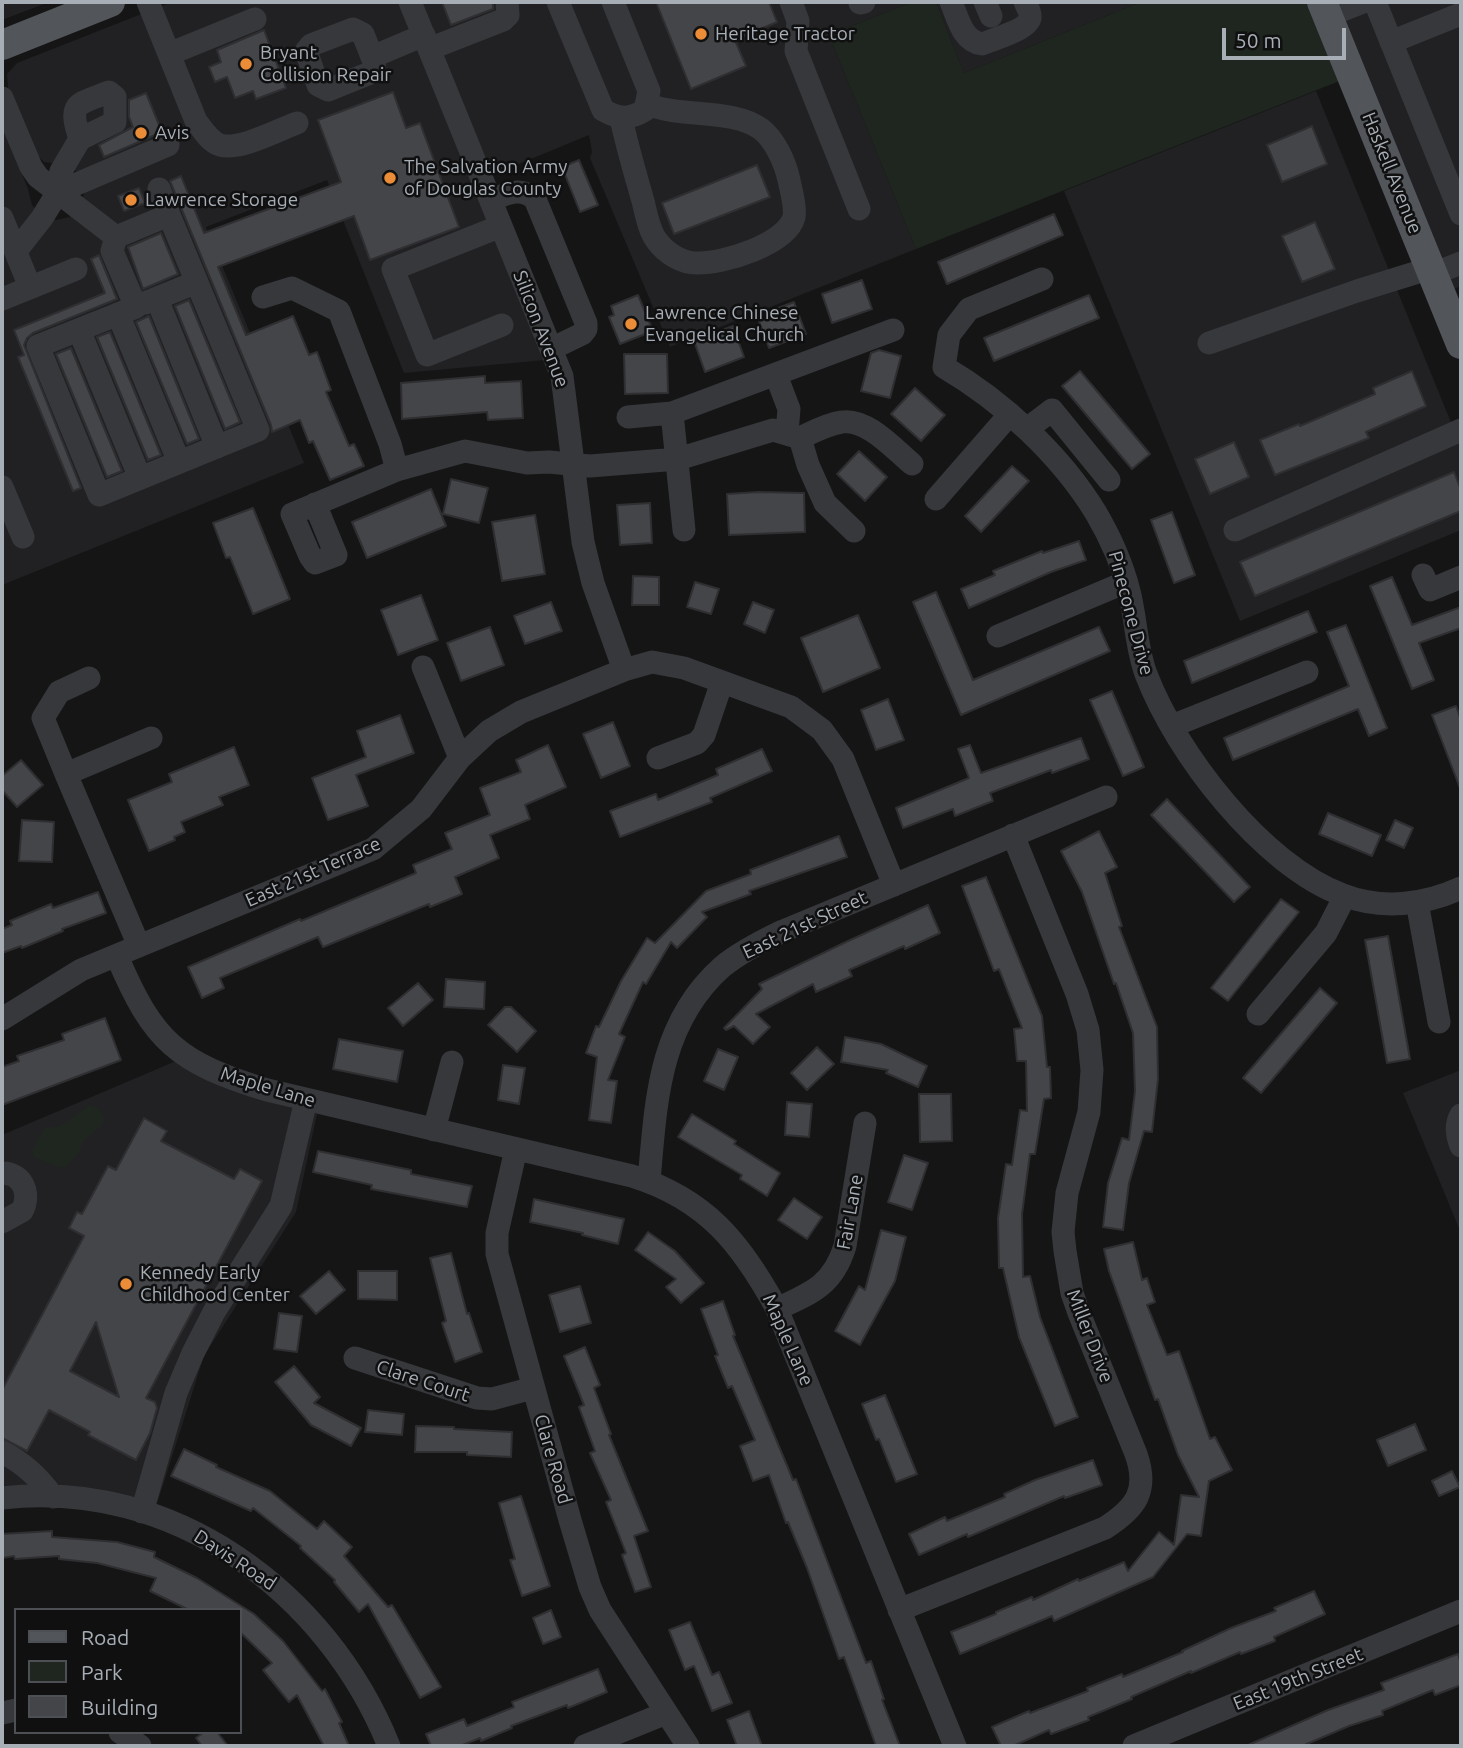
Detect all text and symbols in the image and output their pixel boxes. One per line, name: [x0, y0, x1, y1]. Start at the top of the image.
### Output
scale bar: [1225, 14, 1349, 58]
place label: Heritage Tractor: [715, 23, 855, 45]
marker: Heritage Tractor: [693, 26, 709, 42]
text: 50 m: [1235, 28, 1282, 52]
place label: Bryant Collision Repair: [260, 42, 391, 86]
marker: Bryant Collision Repair: [238, 56, 254, 72]
street label: Haskell Avenue: [1357, 109, 1427, 237]
place label: Avis: [155, 122, 189, 144]
marker: Avis: [133, 125, 149, 141]
place label: The Salvation Army of Douglas County: [404, 156, 567, 200]
marker: The Salvation Army of Douglas County: [382, 170, 398, 186]
place label: Lawrence Storage: [145, 189, 298, 211]
marker: Lawrence Storage: [123, 192, 139, 208]
street label: Silicon Avenue: [508, 267, 574, 391]
place label: Lawrence Chinese Evangelical Church: [645, 302, 804, 346]
marker: Lawrence Chinese Evangelical Church: [623, 316, 639, 332]
street label: Pinecone Drive: [1103, 548, 1159, 678]
street label: East 21st Terrace: [242, 832, 384, 912]
street label: East 21st Street: [739, 886, 871, 964]
street label: Maple Lane: [218, 1062, 318, 1112]
street label: Fair Lane: [832, 1173, 868, 1251]
place label: Kennedy Early Childhood Center: [140, 1262, 290, 1306]
marker: Kennedy Early Childhood Center: [118, 1276, 134, 1292]
street label: Miller Drive: [1062, 1286, 1118, 1386]
street label: Maple Lane: [758, 1291, 818, 1389]
street label: Clare Court: [373, 1355, 473, 1407]
street label: Clare Road: [529, 1412, 577, 1506]
street label: Davis Road: [190, 1525, 280, 1595]
legend: [14, 1608, 242, 1734]
text: Road: [81, 1625, 129, 1649]
street label: East 19th Street: [1230, 1643, 1366, 1715]
text: Park: [81, 1660, 123, 1684]
text: Building: [81, 1695, 158, 1719]

